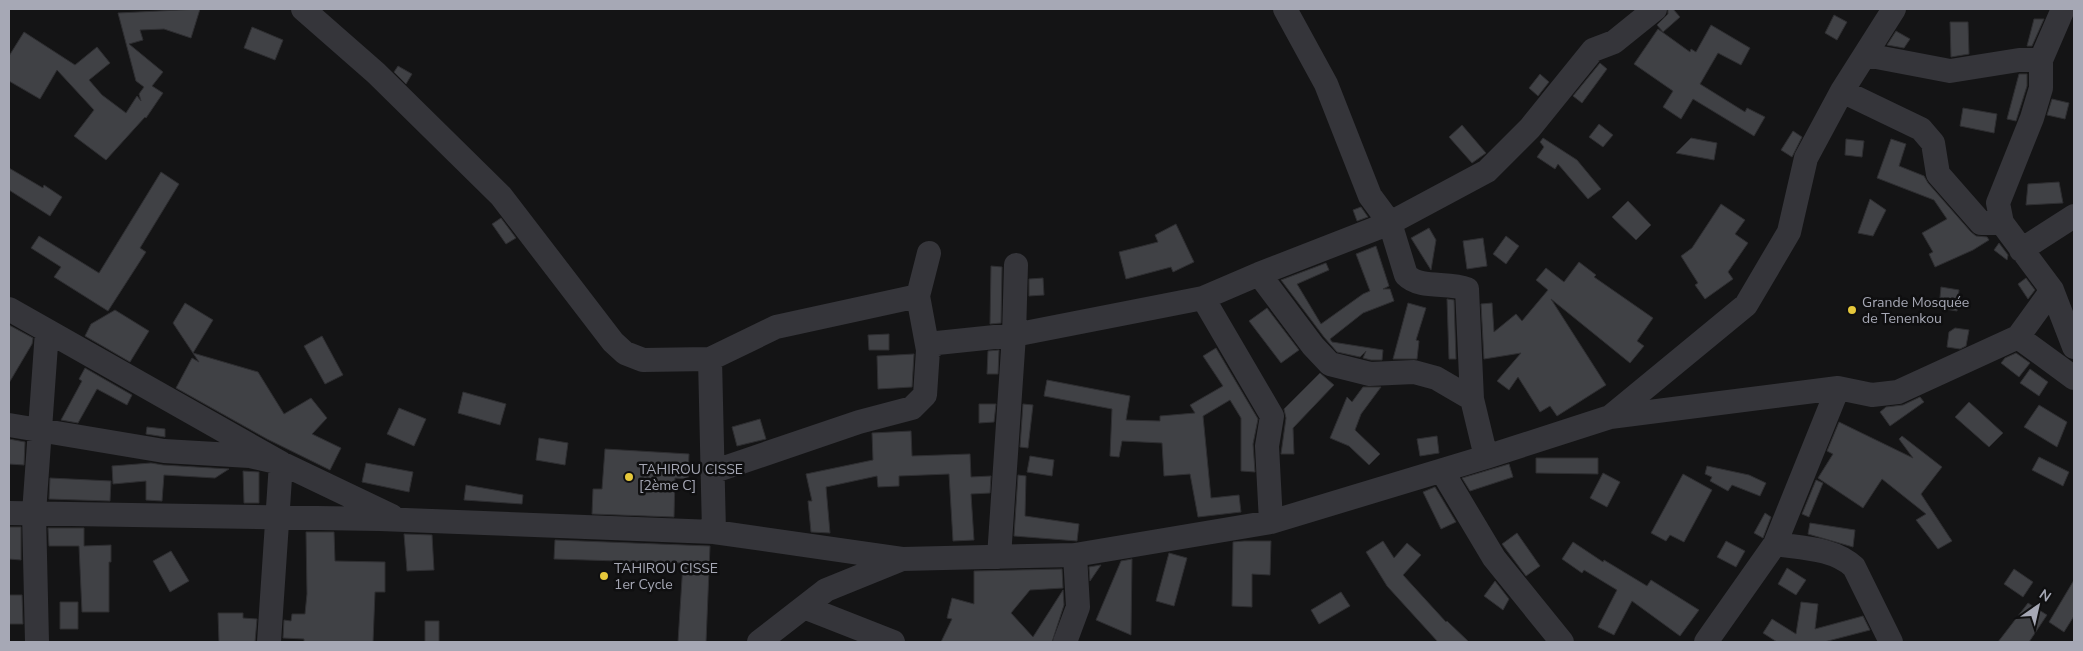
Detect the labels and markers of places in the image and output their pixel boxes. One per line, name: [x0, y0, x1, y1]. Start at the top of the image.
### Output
place label: Grande Mosquée de Tenenkou: [1862, 293, 1969, 328]
marker: Grande Mosquée de Tenenkou: [1846, 304, 1858, 316]
place label: TAHIROU CISSE [2ème C]: [639, 460, 743, 495]
marker: TAHIROU CISSE [2ème C]: [623, 471, 635, 483]
place label: TAHIROU CISSE 1er Cycle: [614, 559, 718, 594]
marker: TAHIROU CISSE 1er Cycle: [598, 570, 610, 582]

